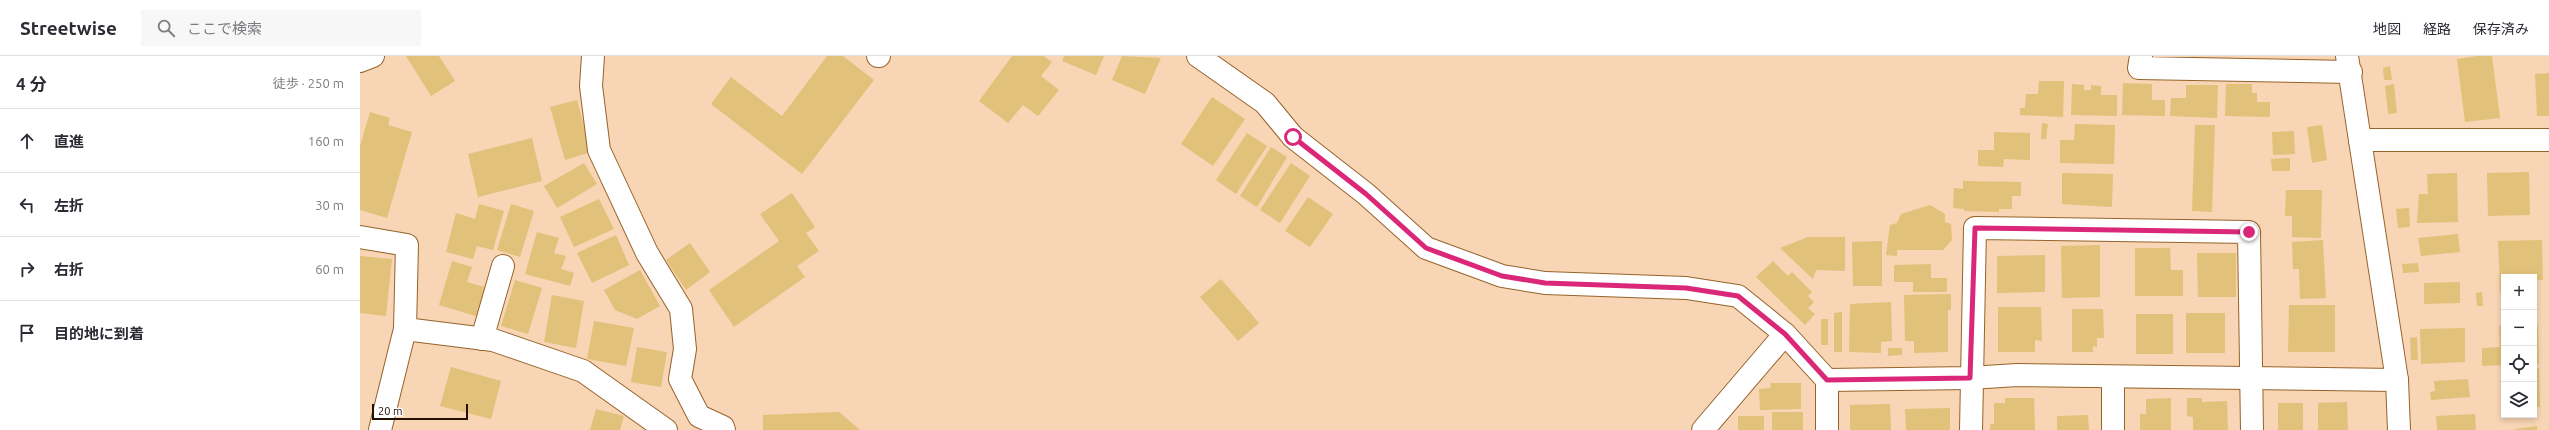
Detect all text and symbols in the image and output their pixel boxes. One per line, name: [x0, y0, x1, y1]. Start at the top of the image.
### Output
search box: [141, 10, 421, 46]
text: Streetwise: [20, 17, 117, 39]
icon: search: [155, 17, 177, 39]
text: ここで検索: [187, 20, 262, 37]
text: 地図: [2373, 21, 2401, 37]
text: 経路: [2423, 21, 2451, 37]
text: 保存済み: [2473, 21, 2529, 37]
text: 4 分: [16, 74, 47, 93]
text: 徒歩 · 250 m: [273, 76, 344, 90]
route start: [1284, 128, 1302, 146]
icon: ahead: [16, 130, 38, 152]
text: 直進: [54, 133, 84, 150]
text: 160 m: [308, 134, 344, 148]
icon: left: [16, 194, 38, 216]
text: 左折: [54, 197, 84, 214]
text: 30 m: [315, 198, 344, 212]
route end: [2240, 223, 2258, 241]
icon: right: [16, 258, 38, 280]
text: 右折: [54, 261, 84, 278]
text: 60 m: [315, 262, 344, 276]
map controls: [2501, 274, 2537, 418]
button: +: [2501, 274, 2537, 310]
button: −: [2501, 310, 2537, 346]
icon: arrive: [16, 322, 38, 344]
text: 目的地に到着: [54, 325, 144, 342]
button: locate: [2501, 346, 2537, 382]
button: layers: [2501, 382, 2537, 418]
scale bar: [372, 402, 468, 421]
text: 20 m: [378, 405, 402, 417]

